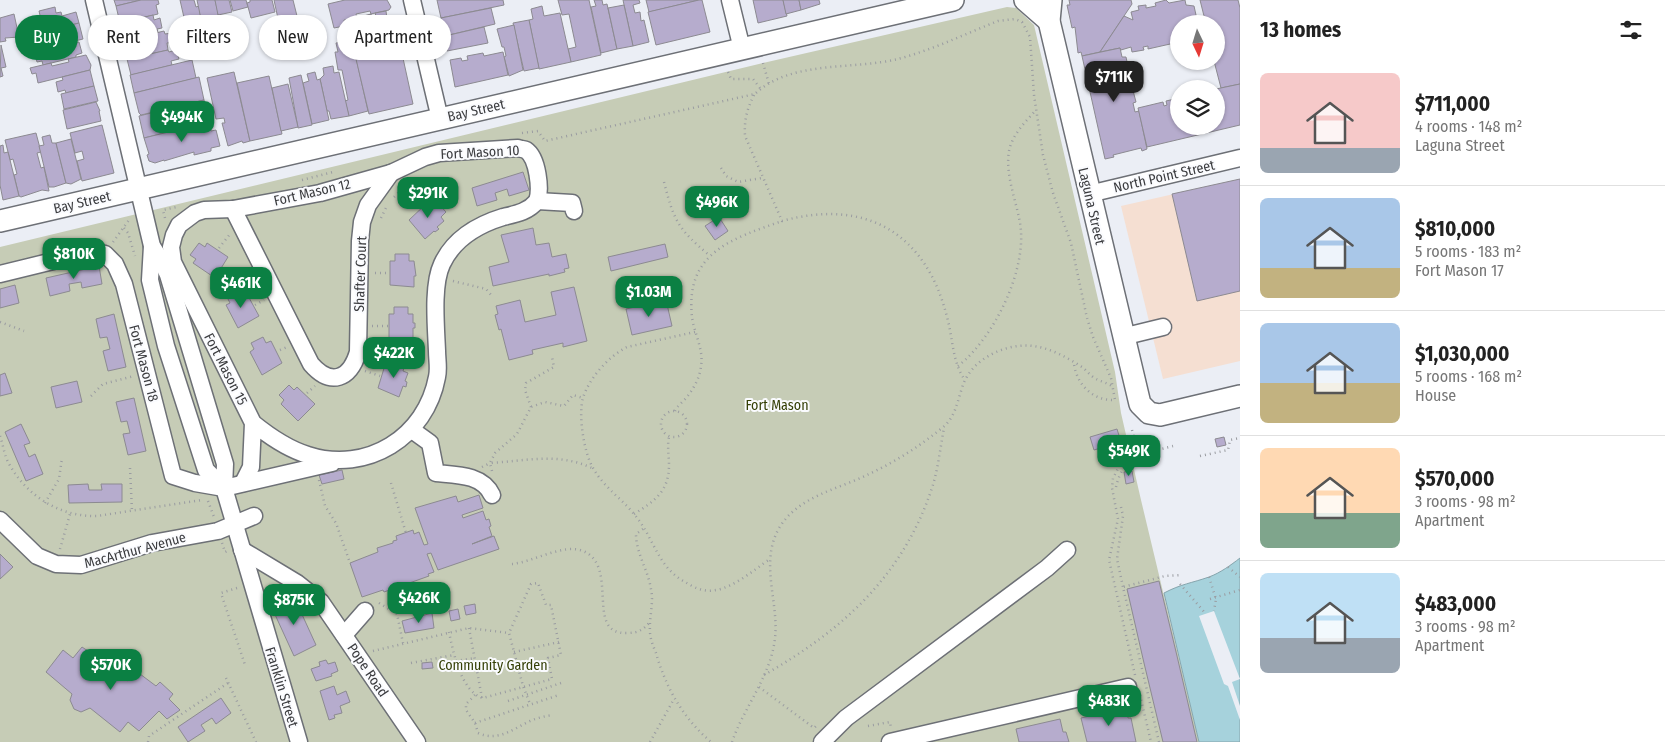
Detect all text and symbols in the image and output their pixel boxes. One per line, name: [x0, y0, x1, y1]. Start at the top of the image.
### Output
chip: Buy: [15, 15, 78, 60]
chip: Rent: [88, 15, 158, 60]
chip: Filters: [168, 15, 249, 60]
chip: New: [259, 15, 327, 60]
chip: Apartment: [337, 15, 451, 60]
north arrow: [1170, 15, 1225, 70]
map controls: [1170, 15, 1225, 135]
icon: filters: [1617, 16, 1645, 44]
text: 13 homes: [1260, 17, 1341, 43]
pin: $711K: [1079, 61, 1149, 103]
text: $711K: [1096, 67, 1133, 86]
button: layers: [1170, 80, 1225, 135]
text: $711,000: [1415, 91, 1490, 117]
icon: home: [1300, 93, 1360, 153]
street label: Bay Street: [446, 96, 507, 125]
pin: $494K: [147, 100, 217, 143]
text: $494K: [161, 107, 203, 126]
text: 4 rooms · 148 m²: [1415, 117, 1522, 136]
text: Laguna Street: [1415, 136, 1505, 155]
street label: Fort Mason 10: [440, 142, 520, 163]
street label: North Point Street: [1112, 156, 1217, 196]
street label: Laguna Street: [1074, 166, 1109, 247]
street label: Fort Mason 12: [272, 175, 352, 210]
pin: $291K: [393, 176, 463, 219]
text: $291K: [408, 183, 448, 202]
pin: $496K: [682, 186, 752, 228]
street label: Bay Street: [52, 188, 113, 217]
text: $496K: [696, 192, 738, 211]
text: $810,000: [1415, 216, 1495, 242]
icon: home: [1300, 218, 1360, 278]
street label: Shafter Court: [351, 235, 370, 312]
pin: $810K: [39, 238, 109, 280]
text: 5 rooms · 183 m²: [1415, 242, 1521, 261]
text: $810K: [54, 244, 94, 263]
text: Fort Mason 17: [1415, 261, 1504, 280]
pin: $461K: [206, 266, 276, 309]
text: $461K: [221, 273, 261, 292]
pin: $1.03M: [608, 276, 690, 318]
text: $1.03M: [626, 282, 672, 301]
street label: Fort Mason 18: [125, 323, 162, 403]
street label: Fort Mason 15: [200, 330, 251, 408]
pin: $422K: [359, 336, 429, 379]
text: $1,030,000: [1415, 341, 1510, 367]
text: $422K: [374, 343, 414, 362]
icon: home: [1300, 343, 1360, 403]
text: 5 rooms · 168 m²: [1415, 367, 1522, 386]
text: House: [1415, 386, 1456, 405]
park label: Fort Mason: [745, 397, 809, 414]
pin: $549K: [1094, 434, 1164, 477]
text: $549K: [1108, 441, 1150, 460]
text: $570,000: [1415, 466, 1494, 492]
icon: home: [1300, 468, 1360, 528]
text: 3 rooms · 98 m²: [1415, 492, 1516, 511]
text: Apartment: [1415, 511, 1484, 530]
street label: MacArthur Avenue: [82, 529, 188, 572]
pin: $426K: [384, 582, 454, 624]
pin: $875K: [259, 584, 329, 626]
text: $426K: [398, 588, 440, 607]
text: $875K: [274, 590, 314, 609]
text: $483,000: [1415, 591, 1496, 617]
icon: home: [1300, 593, 1360, 653]
text: 3 rooms · 98 m²: [1415, 617, 1516, 636]
text: Apartment: [1415, 636, 1484, 655]
street label: Pope Road: [343, 640, 392, 700]
street label: Franklin Street: [261, 645, 302, 730]
pin: $570K: [76, 648, 146, 691]
text: $570K: [91, 655, 131, 674]
park label: Community Garden: [438, 657, 548, 674]
pin: $483K: [1074, 684, 1144, 727]
text: $483K: [1088, 691, 1130, 710]

